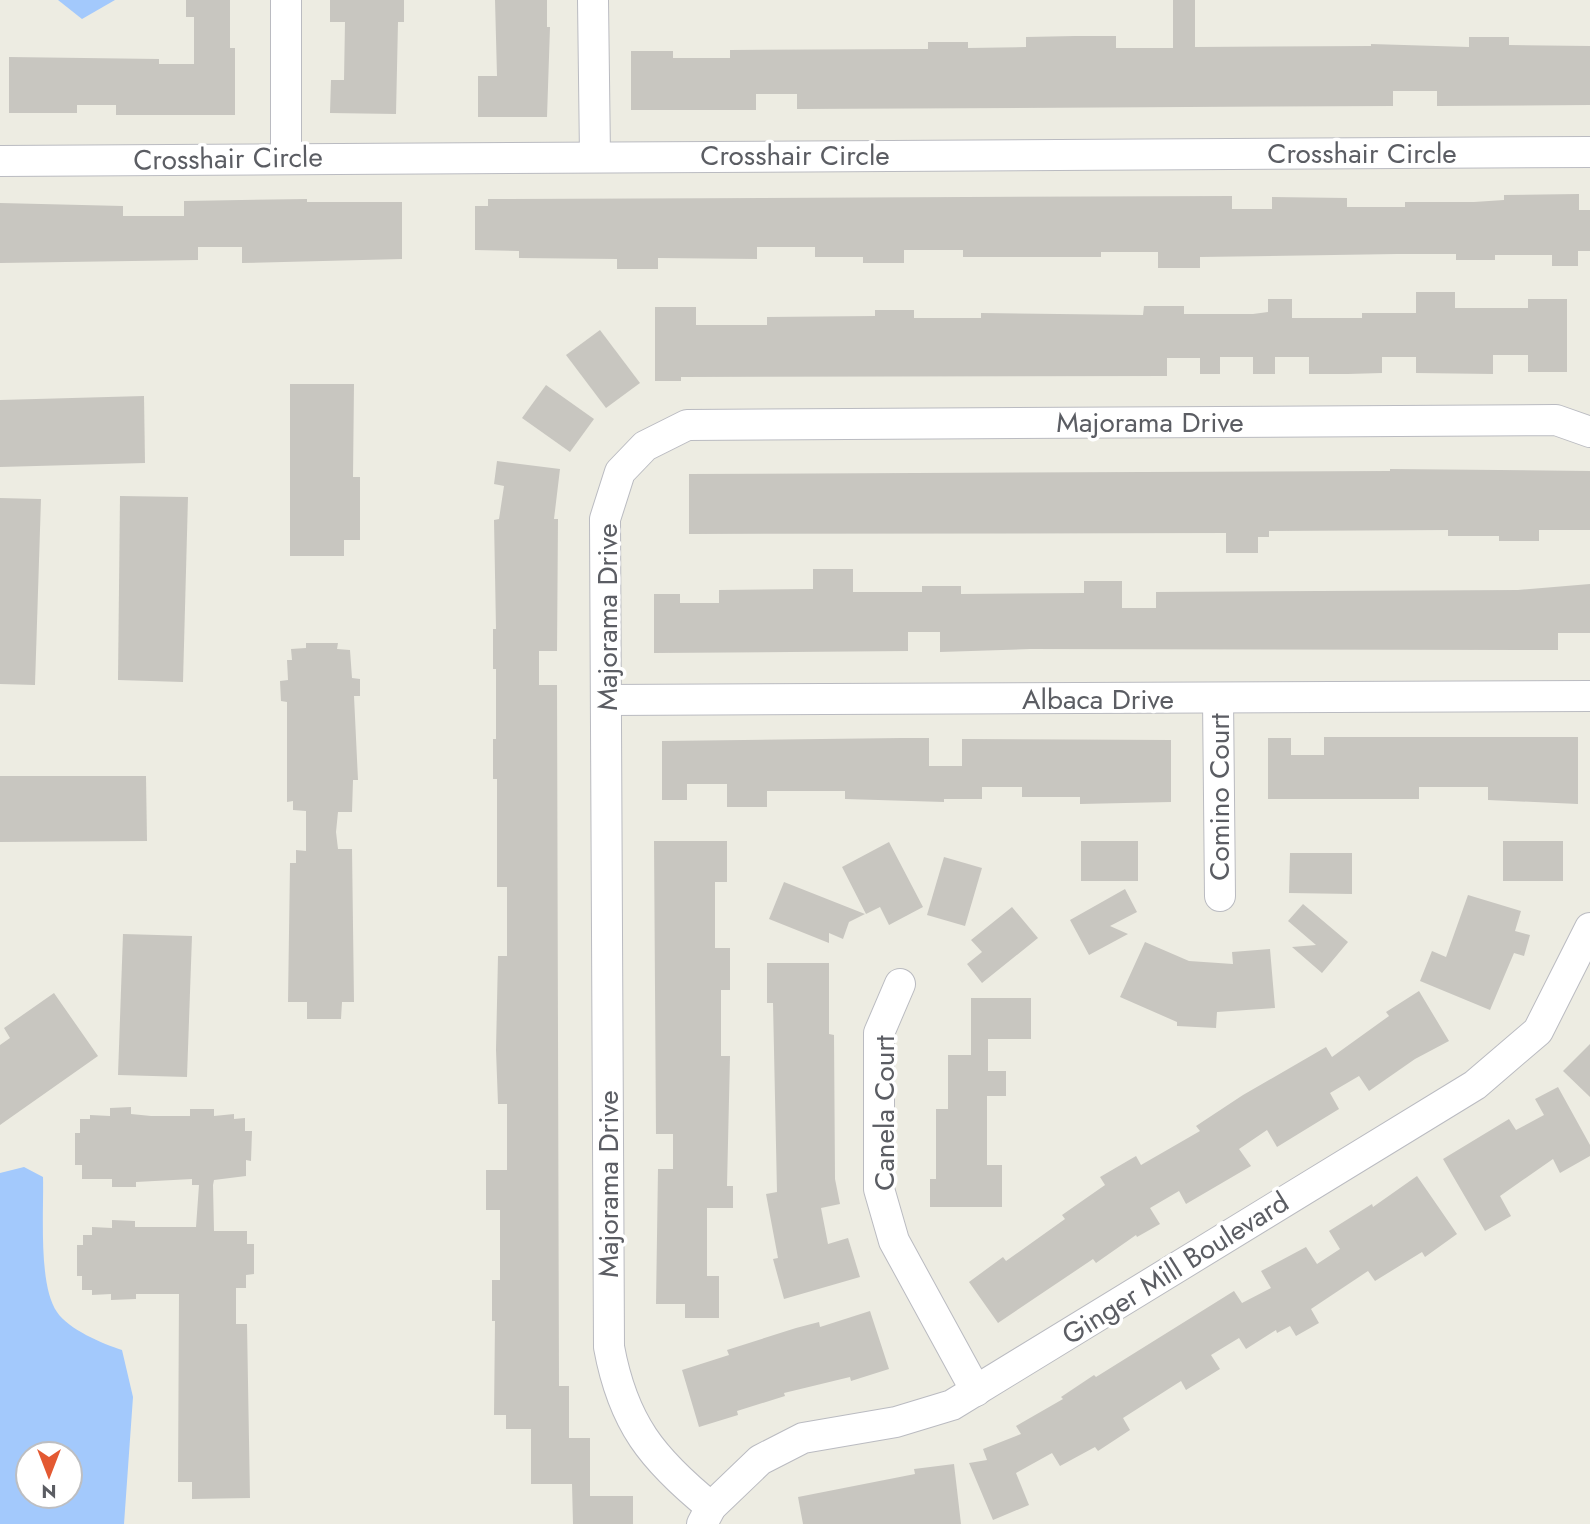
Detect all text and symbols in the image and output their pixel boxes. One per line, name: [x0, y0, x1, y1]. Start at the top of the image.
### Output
street label: Crosshair Circle: [1267, 133, 1457, 174]
street label: Crosshair Circle: [700, 135, 890, 176]
street label: Crosshair Circle: [133, 136, 323, 181]
street label: Majorama Drive: [1056, 402, 1244, 443]
street label: Majorama Drive: [587, 523, 628, 711]
street label: Albaca Drive: [1022, 679, 1174, 720]
street label: Comino Court: [1199, 713, 1240, 881]
street label: Canela Court: [864, 1035, 905, 1191]
street label: Majorama Drive: [588, 1090, 629, 1278]
street label: Ginger Mill Boulevard: [1054, 1182, 1297, 1355]
north arrow: [14, 1440, 84, 1510]
text: N: [41, 1478, 57, 1505]

